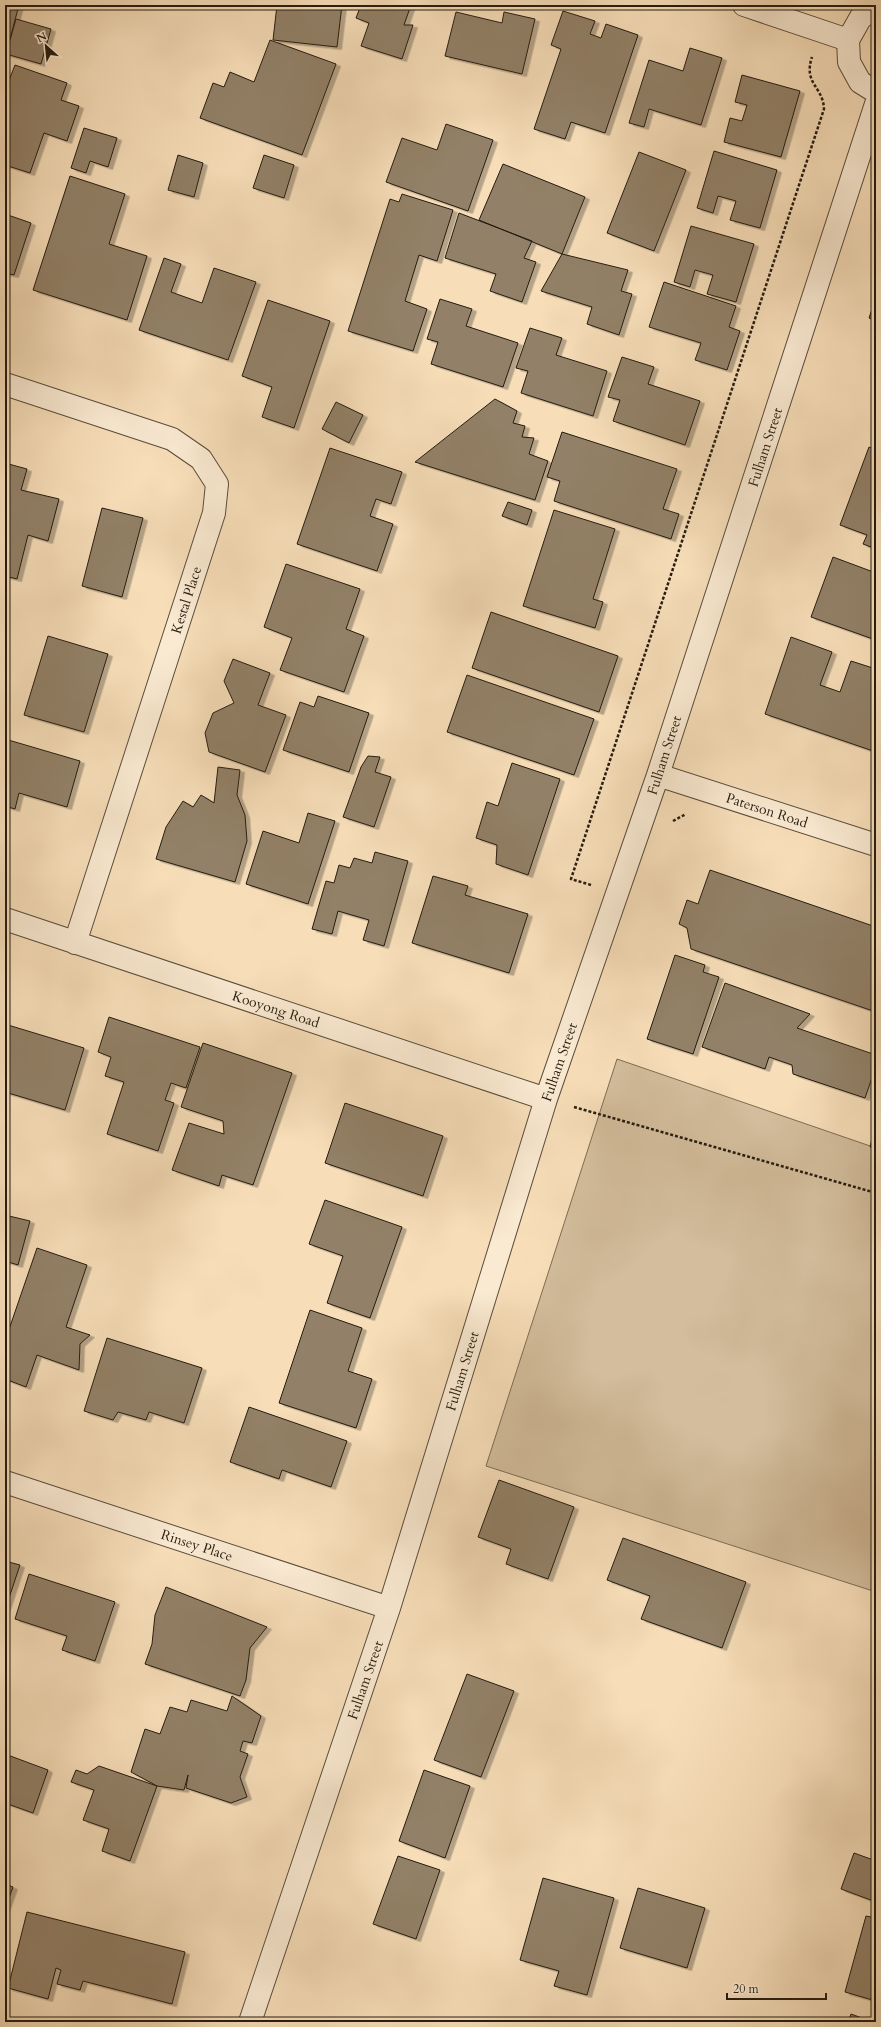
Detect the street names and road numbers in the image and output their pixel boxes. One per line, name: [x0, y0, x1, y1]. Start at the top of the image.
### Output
street label: Fulham Street: [744, 405, 787, 489]
street label: Kestal Place: [167, 564, 206, 636]
street label: Fulham Street: [643, 713, 686, 797]
street label: Paterson Road: [724, 788, 811, 833]
street label: Kooyong Road: [230, 986, 323, 1033]
street label: Fulham Street: [537, 1020, 582, 1104]
street label: Fulham Street: [441, 1329, 484, 1413]
street label: Rinsey Place: [159, 1525, 235, 1566]
street label: Fulham Street: [343, 1638, 388, 1722]

